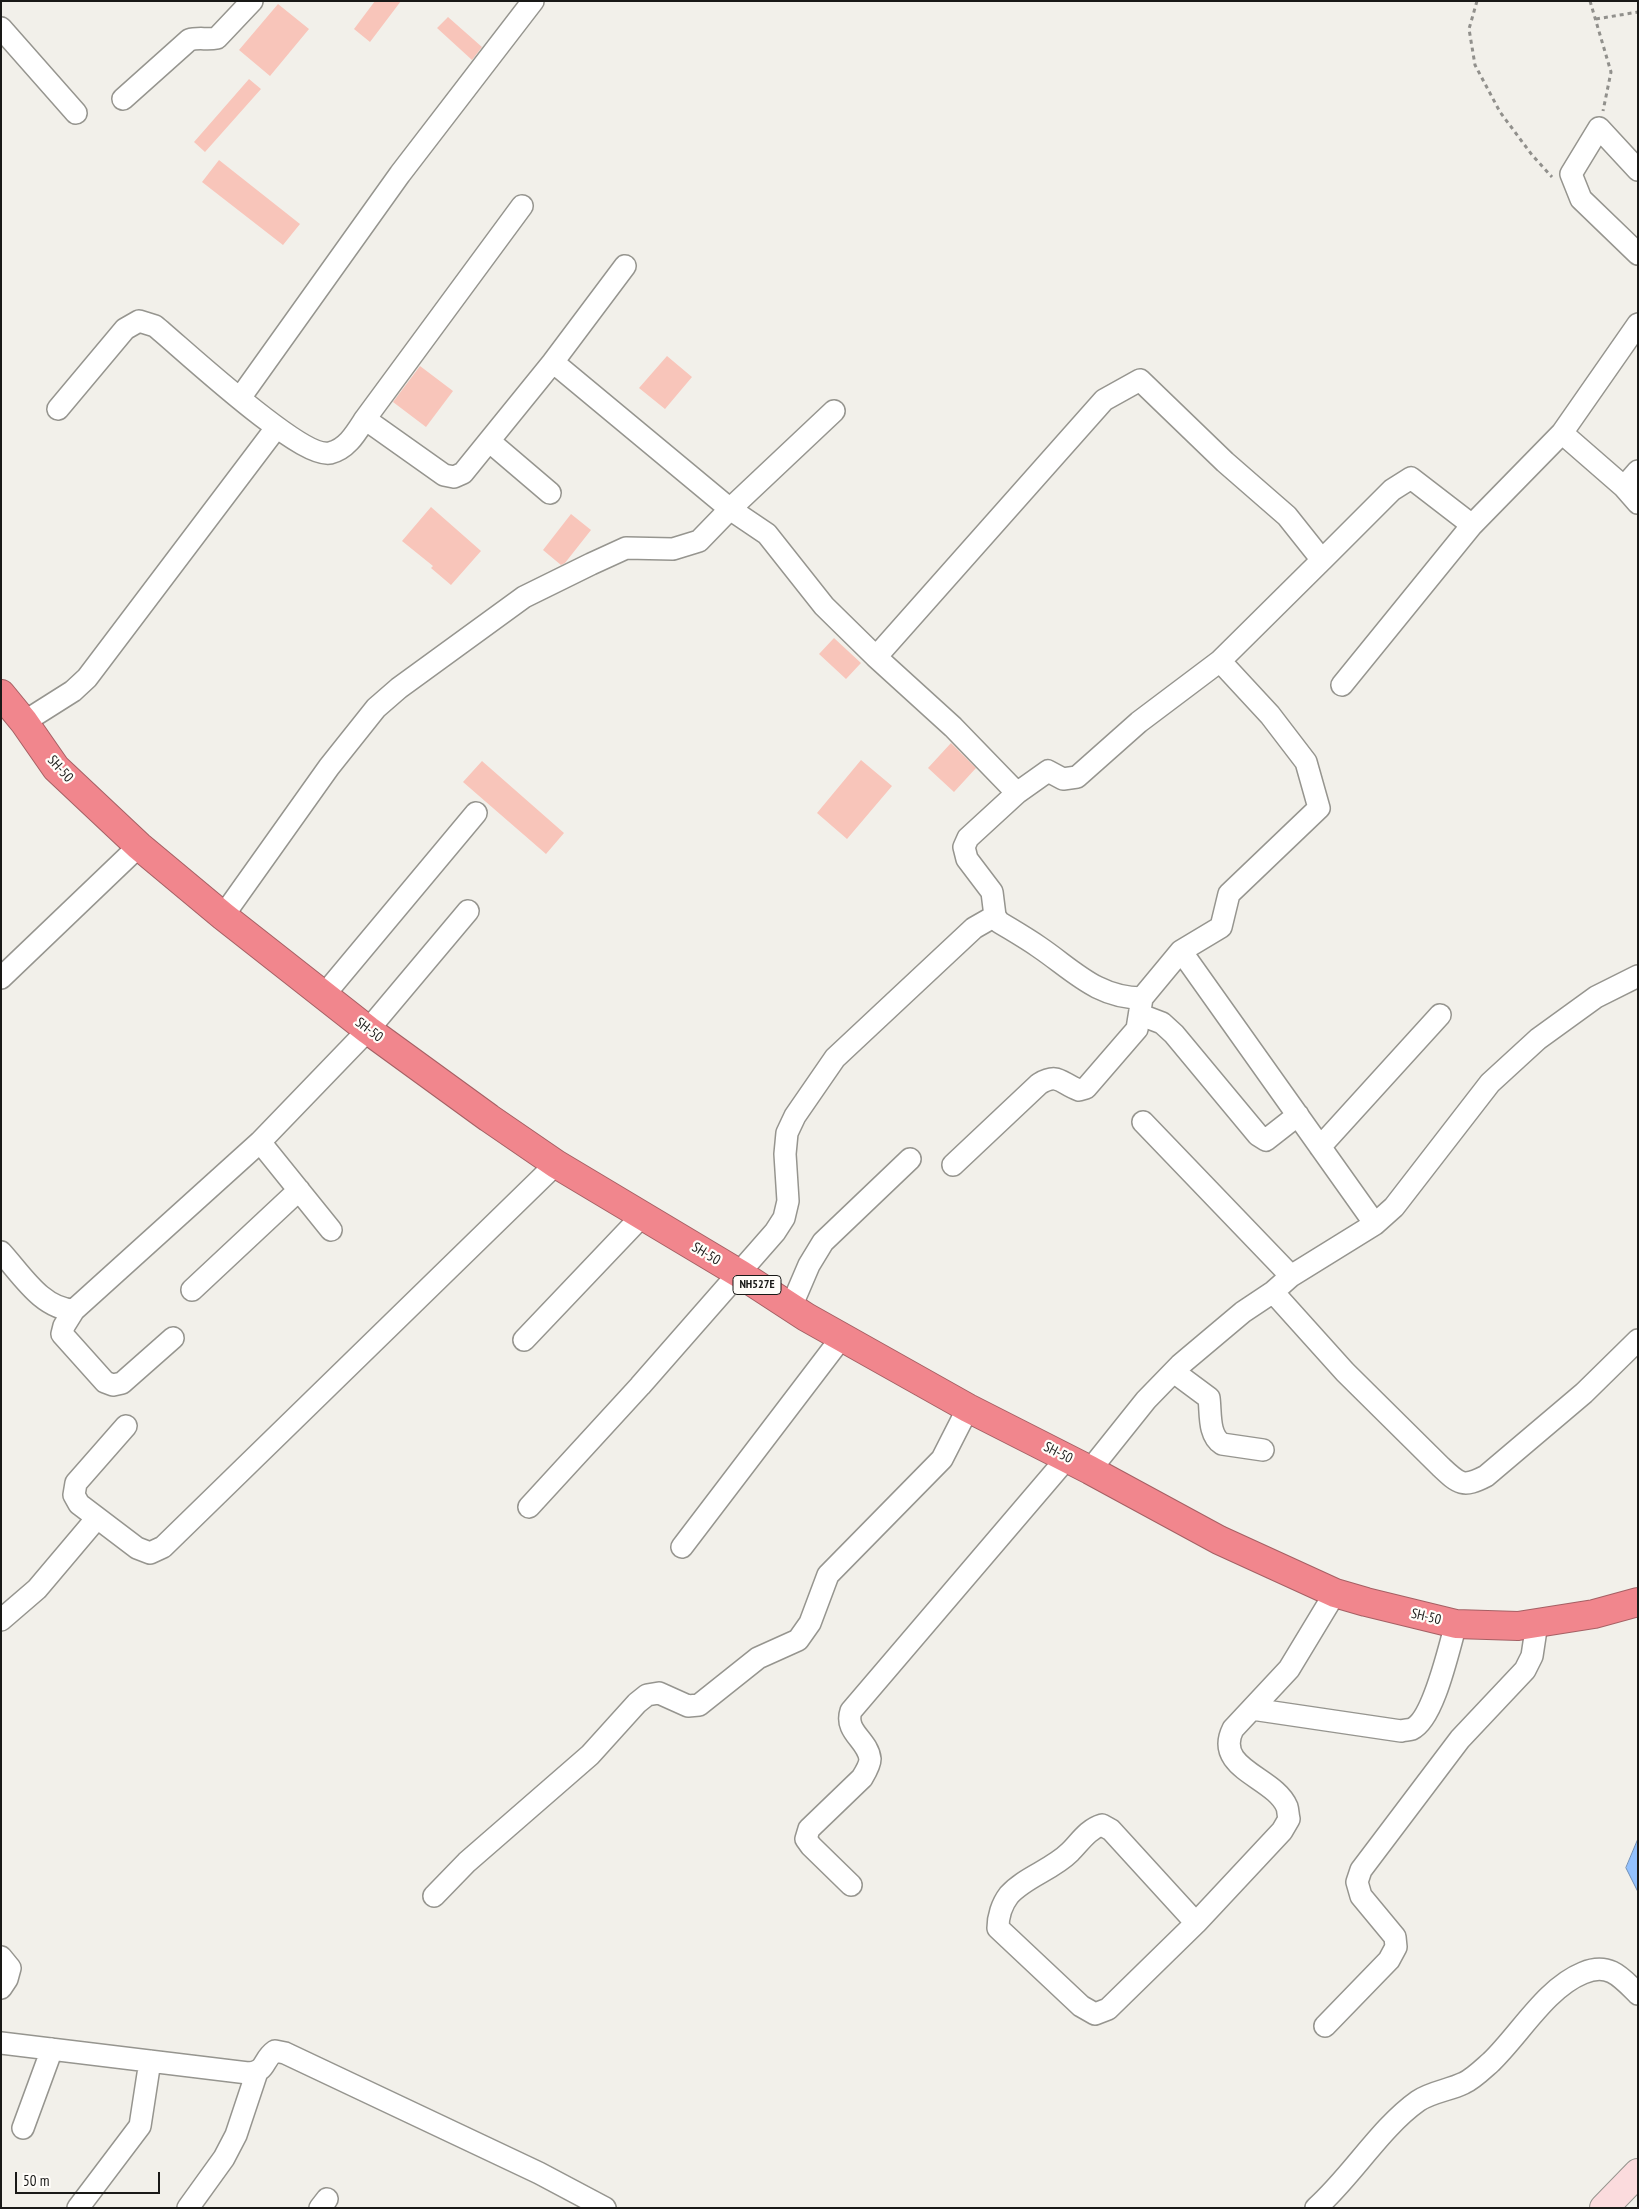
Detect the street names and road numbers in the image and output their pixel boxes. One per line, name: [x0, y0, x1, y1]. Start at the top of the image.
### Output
street label: SH-50: [44, 752, 76, 786]
street label: SH-50: [352, 1014, 386, 1046]
street label: SH-50: [689, 1239, 723, 1269]
road number: NH527E: [733, 1276, 781, 1294]
street label: SH-50: [1041, 1439, 1075, 1467]
street label: SH-50: [1409, 1605, 1443, 1629]

